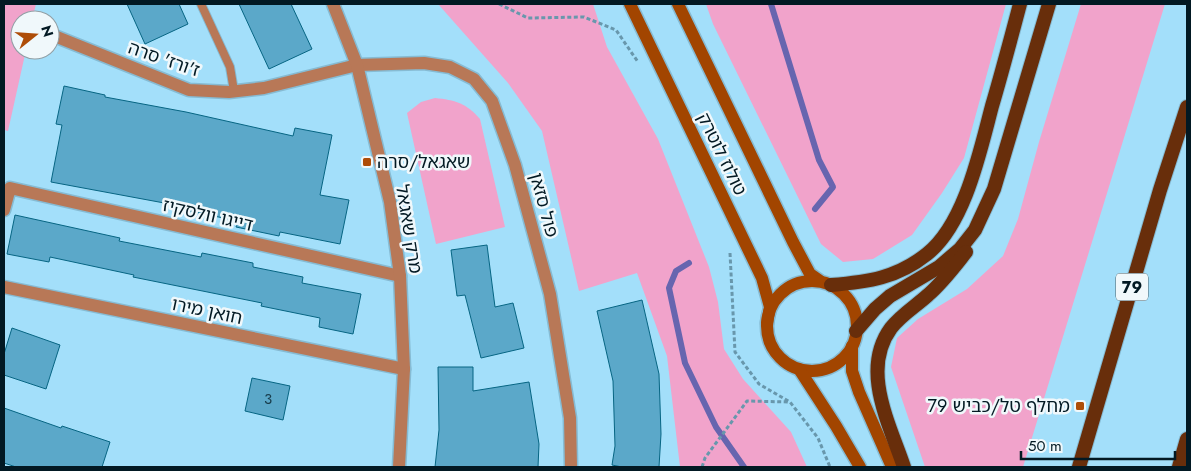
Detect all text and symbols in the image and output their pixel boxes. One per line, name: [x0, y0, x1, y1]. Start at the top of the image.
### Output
north arrow: [10, 10, 60, 60]
text: N: [36, 23, 59, 39]
street label: ז'ורז' סרה: [125, 35, 203, 83]
street label: טולוז לוטרק: [691, 108, 753, 200]
place label: שאגאל/סרה: [377, 149, 470, 175]
marker: שאגאל/סרה: [361, 156, 373, 168]
street label: פול סזאן: [523, 170, 565, 240]
street label: מרק שאגאל: [389, 183, 429, 276]
street label: דייגו וולסקיז: [160, 192, 256, 238]
road number: 79: [1116, 274, 1148, 300]
street label: חואן מירו: [169, 291, 245, 331]
house number: 3: [264, 388, 272, 410]
place label: מחלף טל/כביש 79: [928, 393, 1070, 419]
marker: מחלף טל/כביש 79: [1074, 400, 1086, 412]
scale bar: [1021, 428, 1175, 460]
text: 50 m: [1028, 435, 1062, 457]

